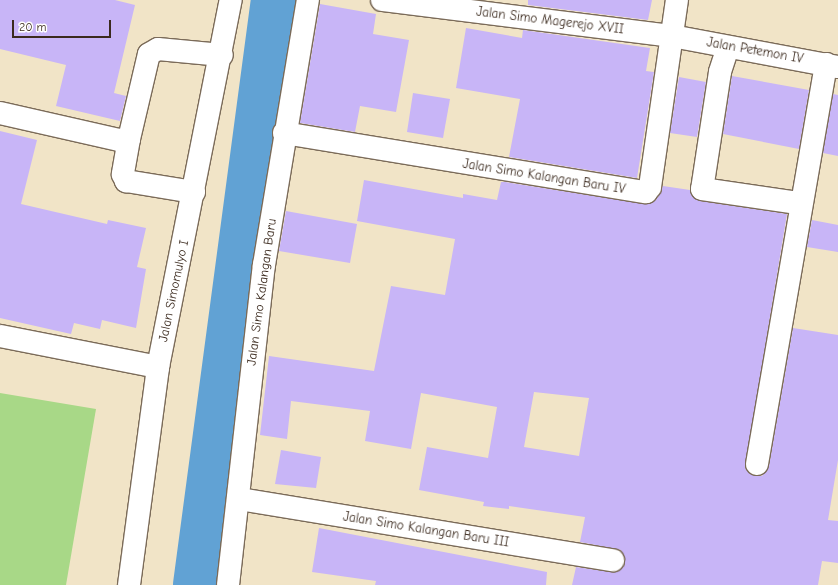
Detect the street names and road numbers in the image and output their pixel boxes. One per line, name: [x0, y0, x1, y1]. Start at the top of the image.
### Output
street label: Jalan Simo Magerejo XVII: [475, 4, 625, 38]
street label: Jalan Petemon IV: [705, 35, 805, 67]
street label: Jalan Simo Kalangan Baru IV: [461, 156, 627, 198]
street label: Jalan Simo Kalangan Baru: [244, 218, 280, 366]
street label: Jalan Simomulyo I: [156, 239, 192, 343]
street label: Jalan Simo Kalangan Baru III: [342, 509, 510, 551]

